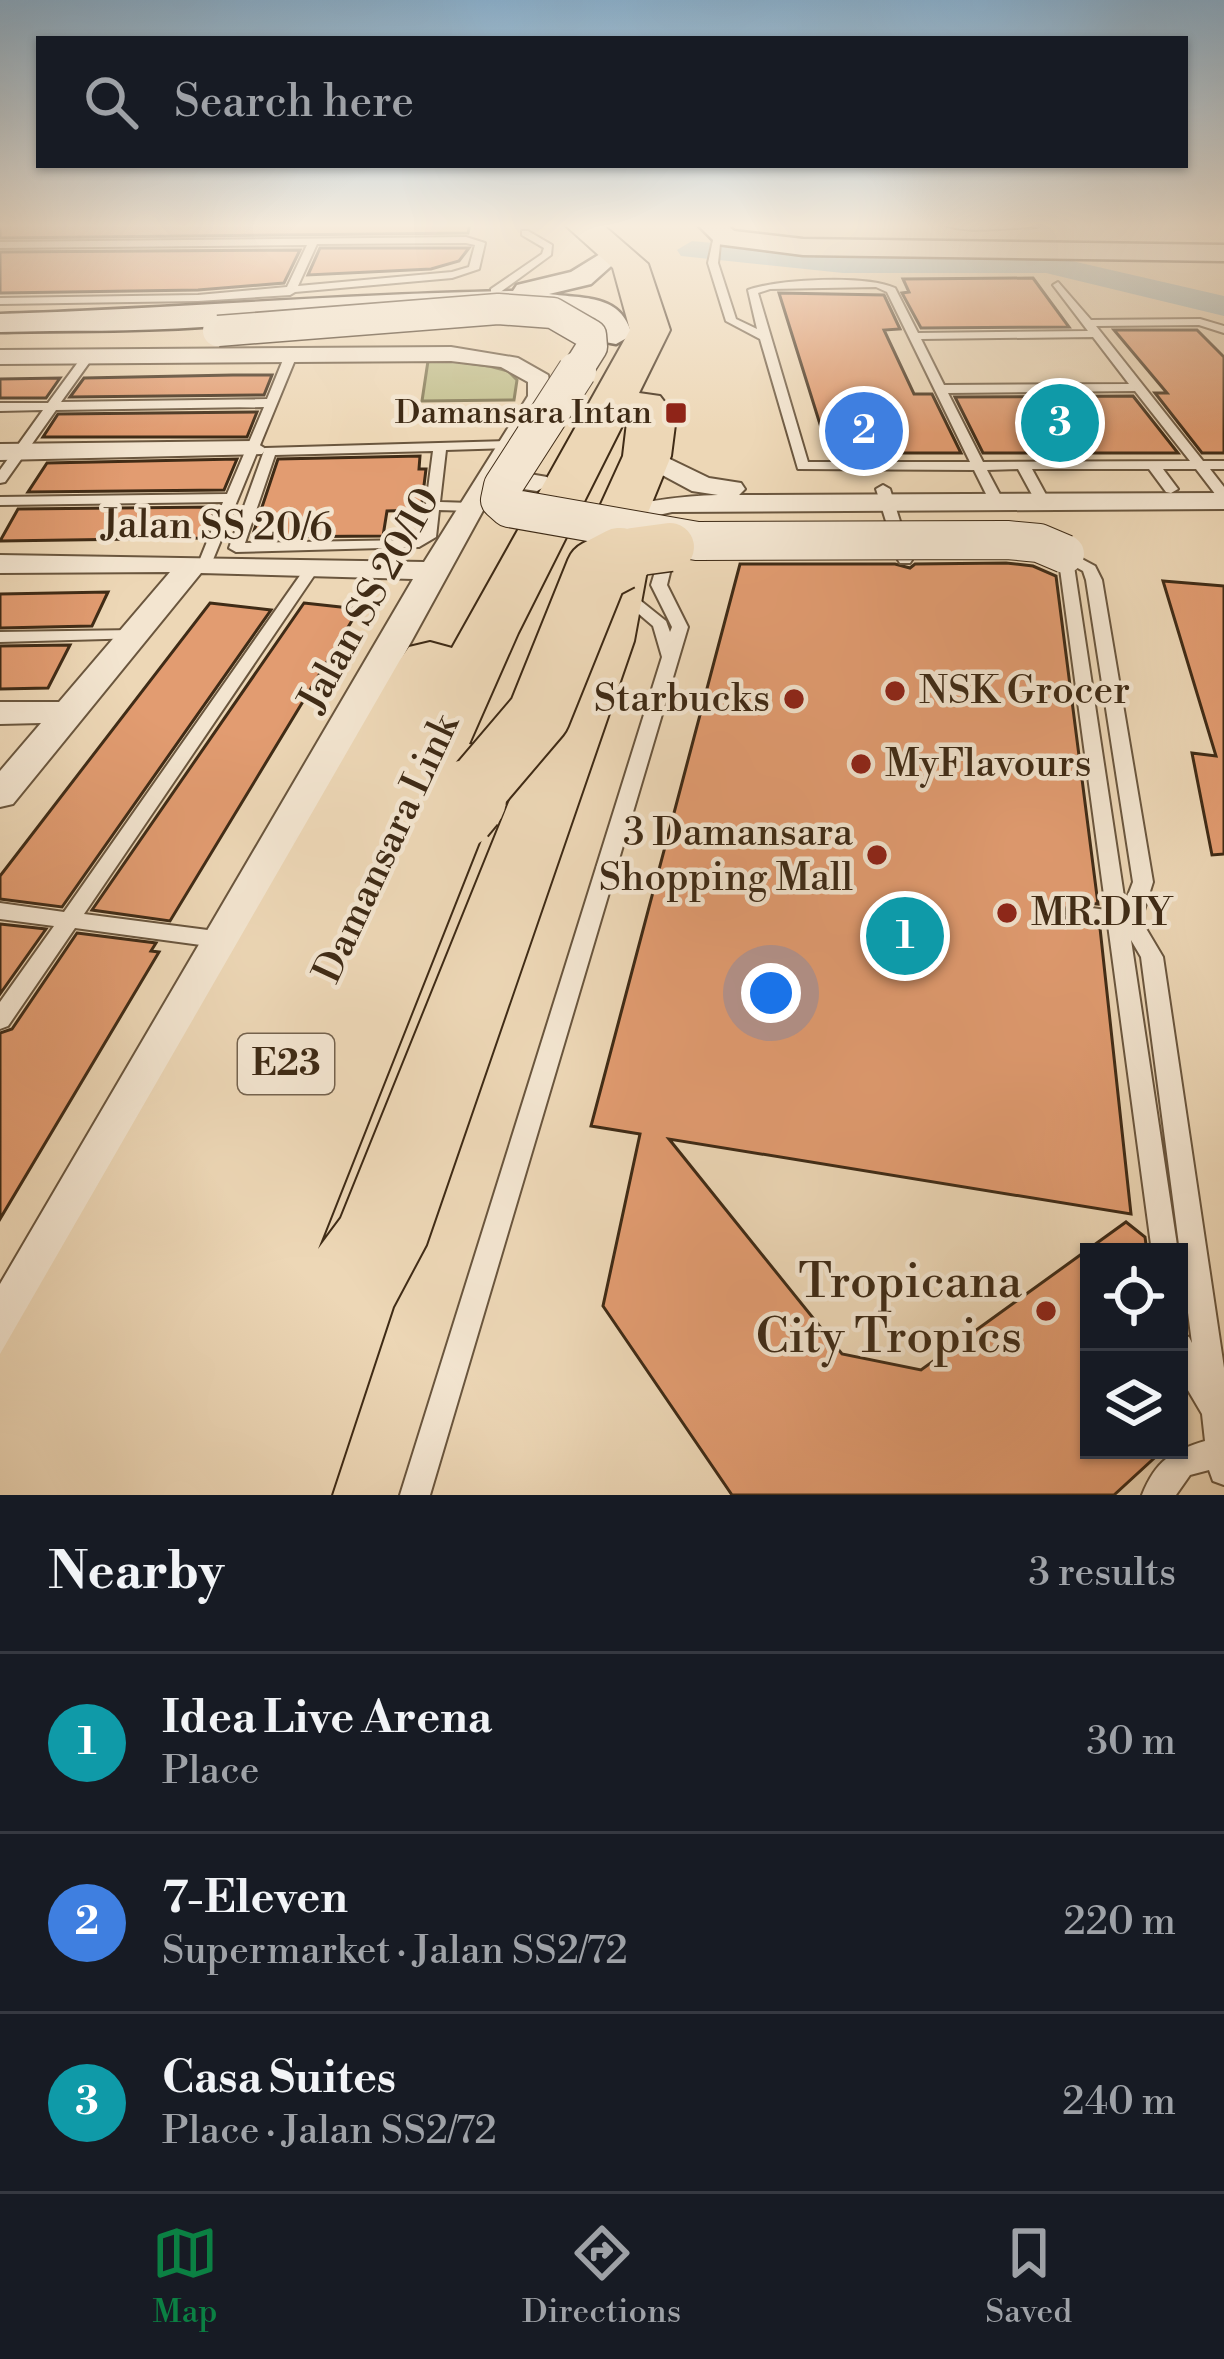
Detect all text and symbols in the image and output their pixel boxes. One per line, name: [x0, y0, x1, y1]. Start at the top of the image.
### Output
search box: [36, 36, 1188, 168]
icon: search: [78, 69, 144, 135]
text: Search here: [174, 74, 414, 131]
pin: 3: [1021, 378, 1099, 468]
pin: 2: [825, 386, 903, 476]
place label: Damansara Intan: [395, 393, 652, 434]
marker: Damansara Intan: [663, 400, 689, 426]
street label: Jalan SS 20/10: [287, 479, 452, 722]
street label: Jalan SS 20/6: [99, 500, 333, 554]
place label: NSK Grocer: [919, 667, 1130, 716]
place label: Starbucks: [594, 675, 770, 724]
marker: NSK Grocer: [882, 678, 908, 704]
marker: Starbucks: [781, 686, 807, 712]
street label: Damansara Link: [303, 705, 471, 991]
place label: MyFlavours: [885, 740, 1092, 789]
marker: MyFlavours: [848, 751, 874, 777]
place label: 3 Damansara Shopping Mall: [599, 809, 853, 903]
marker: 3 Damansara Shopping Mall: [864, 842, 890, 868]
place label: MR.DIY: [1031, 889, 1174, 938]
pin: 1: [866, 891, 944, 981]
marker: MR.DIY: [994, 900, 1020, 926]
your location: [741, 963, 801, 1023]
road number: E23: [238, 1034, 334, 1094]
map controls: [1080, 1243, 1188, 1459]
button: locate: [1080, 1243, 1188, 1351]
place label: Tropicana City Tropics: [756, 1253, 1023, 1368]
marker: Tropicana City Tropics: [1033, 1298, 1059, 1324]
button: layers: [1080, 1351, 1188, 1459]
text: Nearby: [48, 1541, 224, 1605]
text: 3 results: [1028, 1549, 1176, 1598]
text: Idea Live Arena: [162, 1690, 492, 1747]
text: 1: [78, 1718, 96, 1767]
text: 30 m: [1086, 1718, 1176, 1767]
text: Place: [162, 1747, 259, 1796]
text: 7-Eleven: [162, 1870, 348, 1927]
text: 2: [75, 1898, 99, 1947]
text: 220 m: [1063, 1898, 1176, 1947]
text: Supermarket · Jalan SS2/72: [162, 1927, 628, 1976]
text: Casa Suites: [162, 2050, 396, 2107]
text: 3: [75, 2078, 99, 2127]
text: 240 m: [1062, 2078, 1176, 2127]
text: Place · Jalan SS2/72: [162, 2107, 497, 2156]
tab: Map: [152, 2220, 218, 2333]
tab: Directions: [522, 2220, 681, 2333]
tab: Saved: [985, 2220, 1072, 2333]

